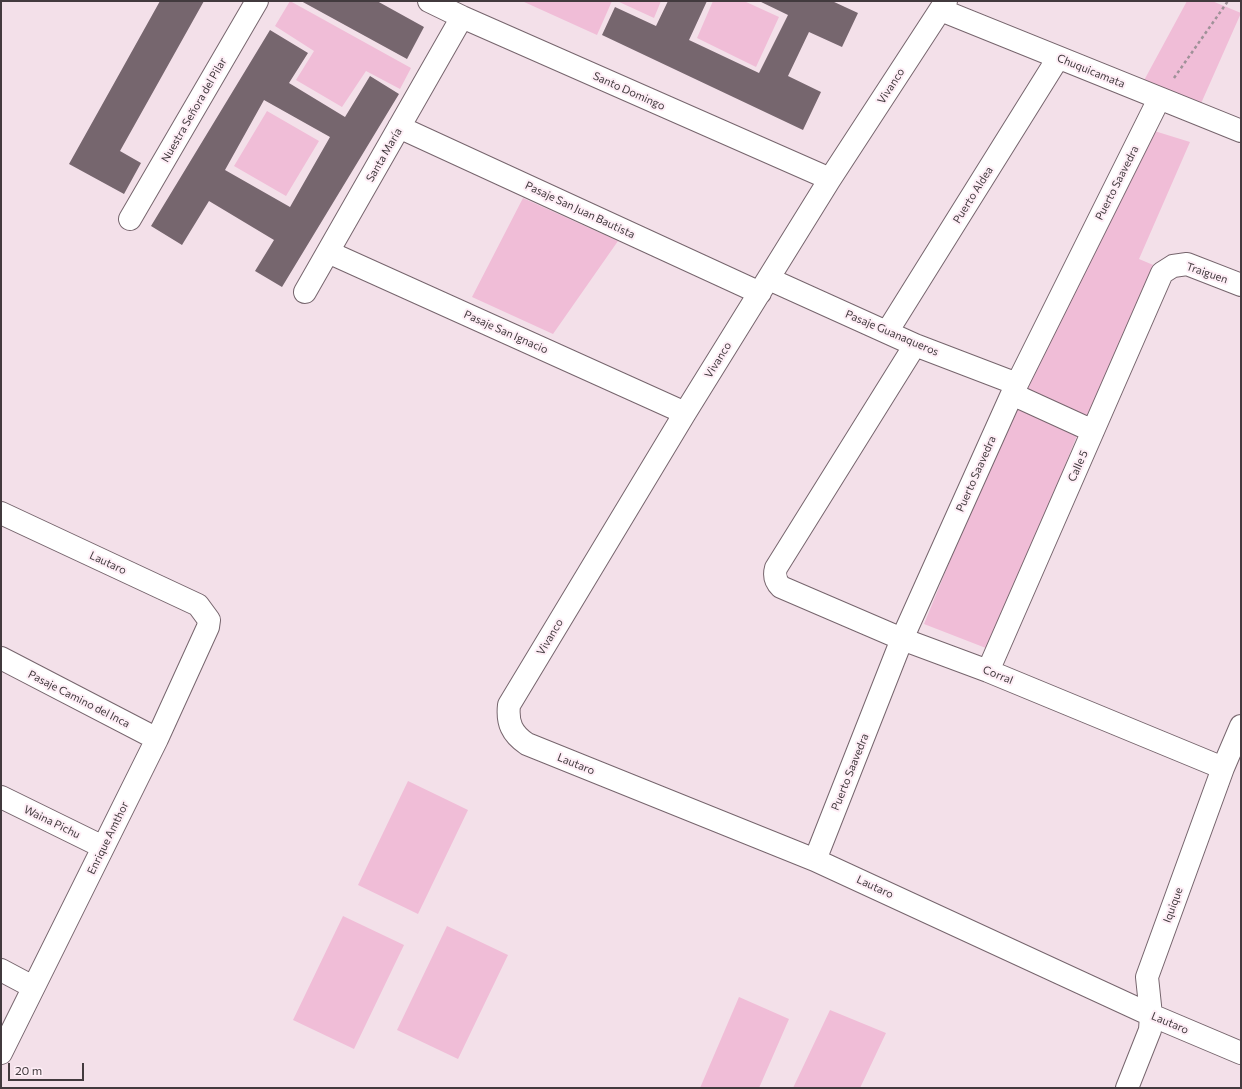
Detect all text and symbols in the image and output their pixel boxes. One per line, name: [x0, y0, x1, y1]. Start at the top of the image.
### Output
street label: Chuquicamata: [1055, 51, 1127, 91]
street label: Nuestra Señora del Pilar: [159, 55, 229, 165]
street label: Vivanco: [875, 66, 907, 106]
street label: Santo Domingo: [591, 69, 667, 113]
street label: Santa María: [363, 126, 405, 184]
street label: Puerto Saavedra: [1093, 144, 1141, 222]
street label: Puerto Aldea: [950, 164, 996, 226]
street label: Pasaje San Juan Bautista: [523, 179, 637, 241]
street label: Traiguen: [1184, 260, 1230, 286]
street label: Pasaje Guanaqueros: [843, 307, 941, 359]
street label: Pasaje San Ignacio: [462, 308, 550, 356]
street label: Vivanco: [702, 340, 734, 380]
street label: Puerto Saavedra: [953, 434, 999, 514]
street label: Calle 5: [1065, 448, 1091, 484]
street label: Lautaro: [87, 549, 129, 577]
street label: Vivanco: [534, 616, 566, 658]
street label: Corral: [981, 663, 1015, 687]
street label: Pasaje Camino del Inca: [26, 668, 132, 730]
street label: Puerto Saavedra: [829, 732, 871, 812]
street label: Lautaro: [555, 751, 597, 777]
street label: Enrique Amthor: [85, 799, 131, 877]
street label: Waina Pichu: [22, 803, 82, 841]
street label: Lautaro: [854, 873, 896, 901]
street label: Iquique: [1160, 885, 1186, 925]
street label: Lautaro: [1149, 1009, 1191, 1037]
scale bar: [10, 1055, 86, 1081]
text: 20 m: [15, 1063, 42, 1077]

